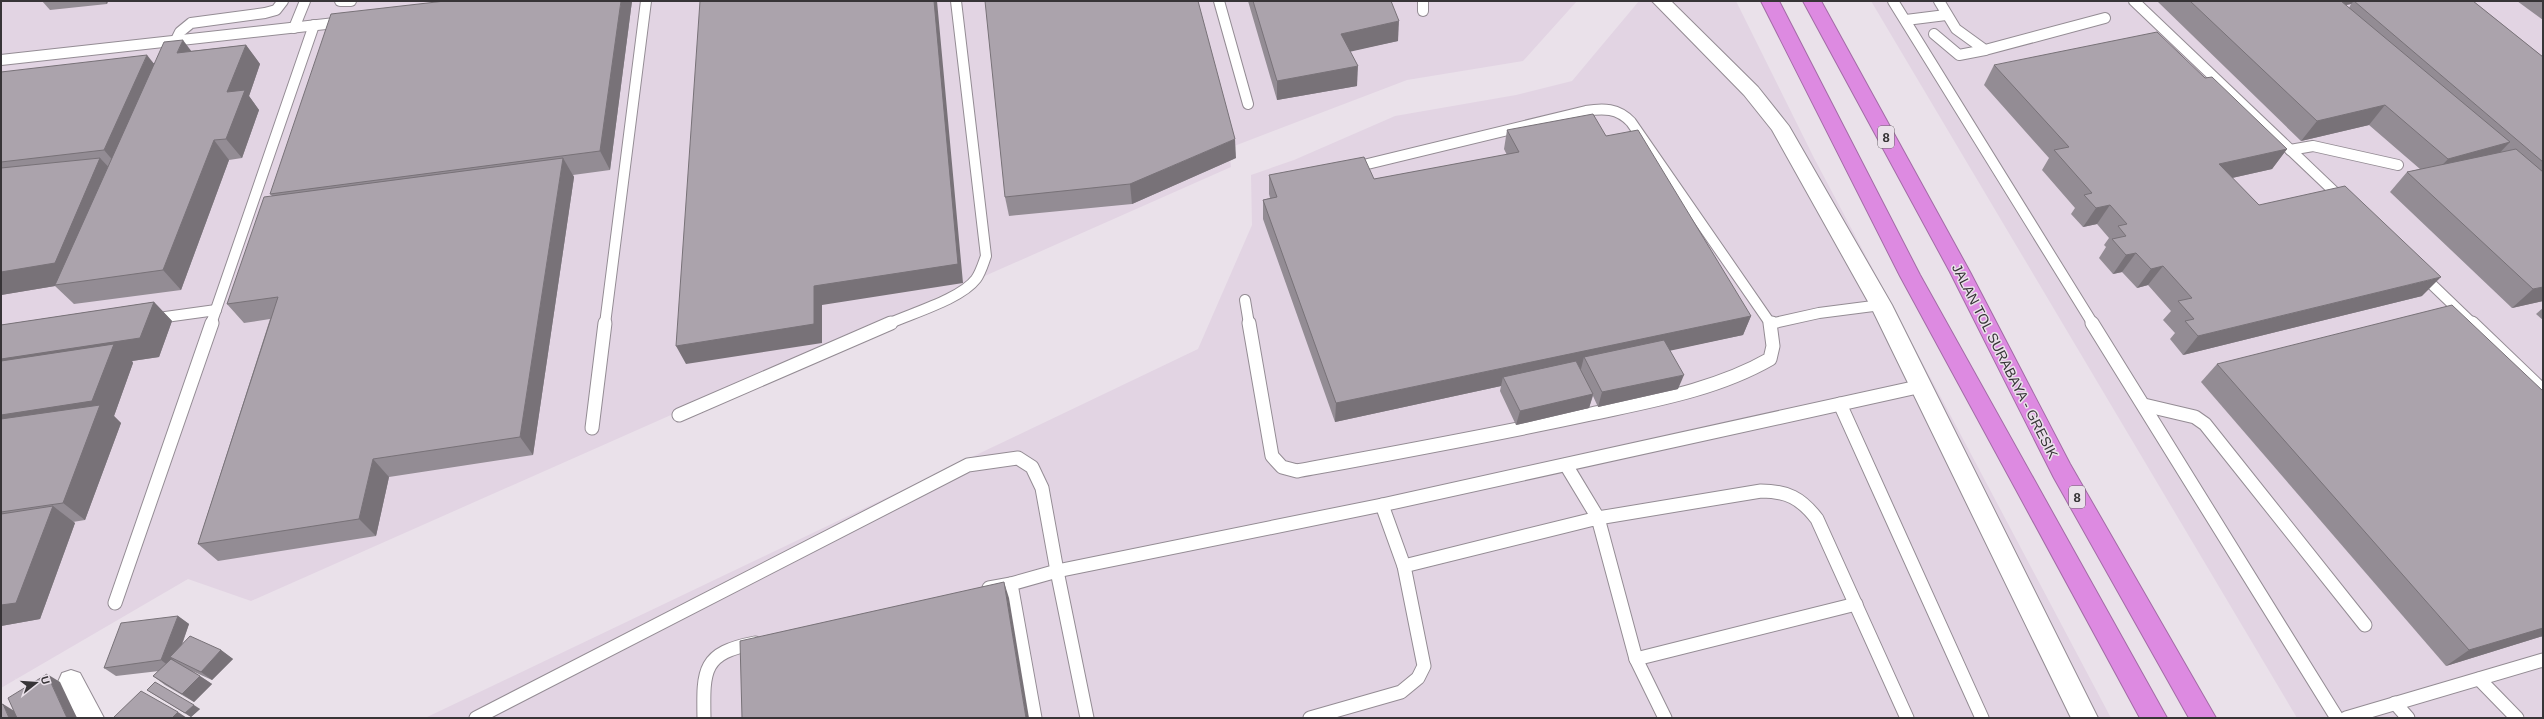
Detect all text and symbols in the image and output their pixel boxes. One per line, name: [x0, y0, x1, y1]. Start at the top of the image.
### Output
road number: 8: [1878, 126, 1894, 148]
street label: JALAN TOL SURABAYA - GRESIK: [1949, 261, 2062, 462]
road number: 8: [2069, 486, 2085, 508]
north arrow: [16, 663, 56, 703]
text: U: [39, 675, 52, 686]

